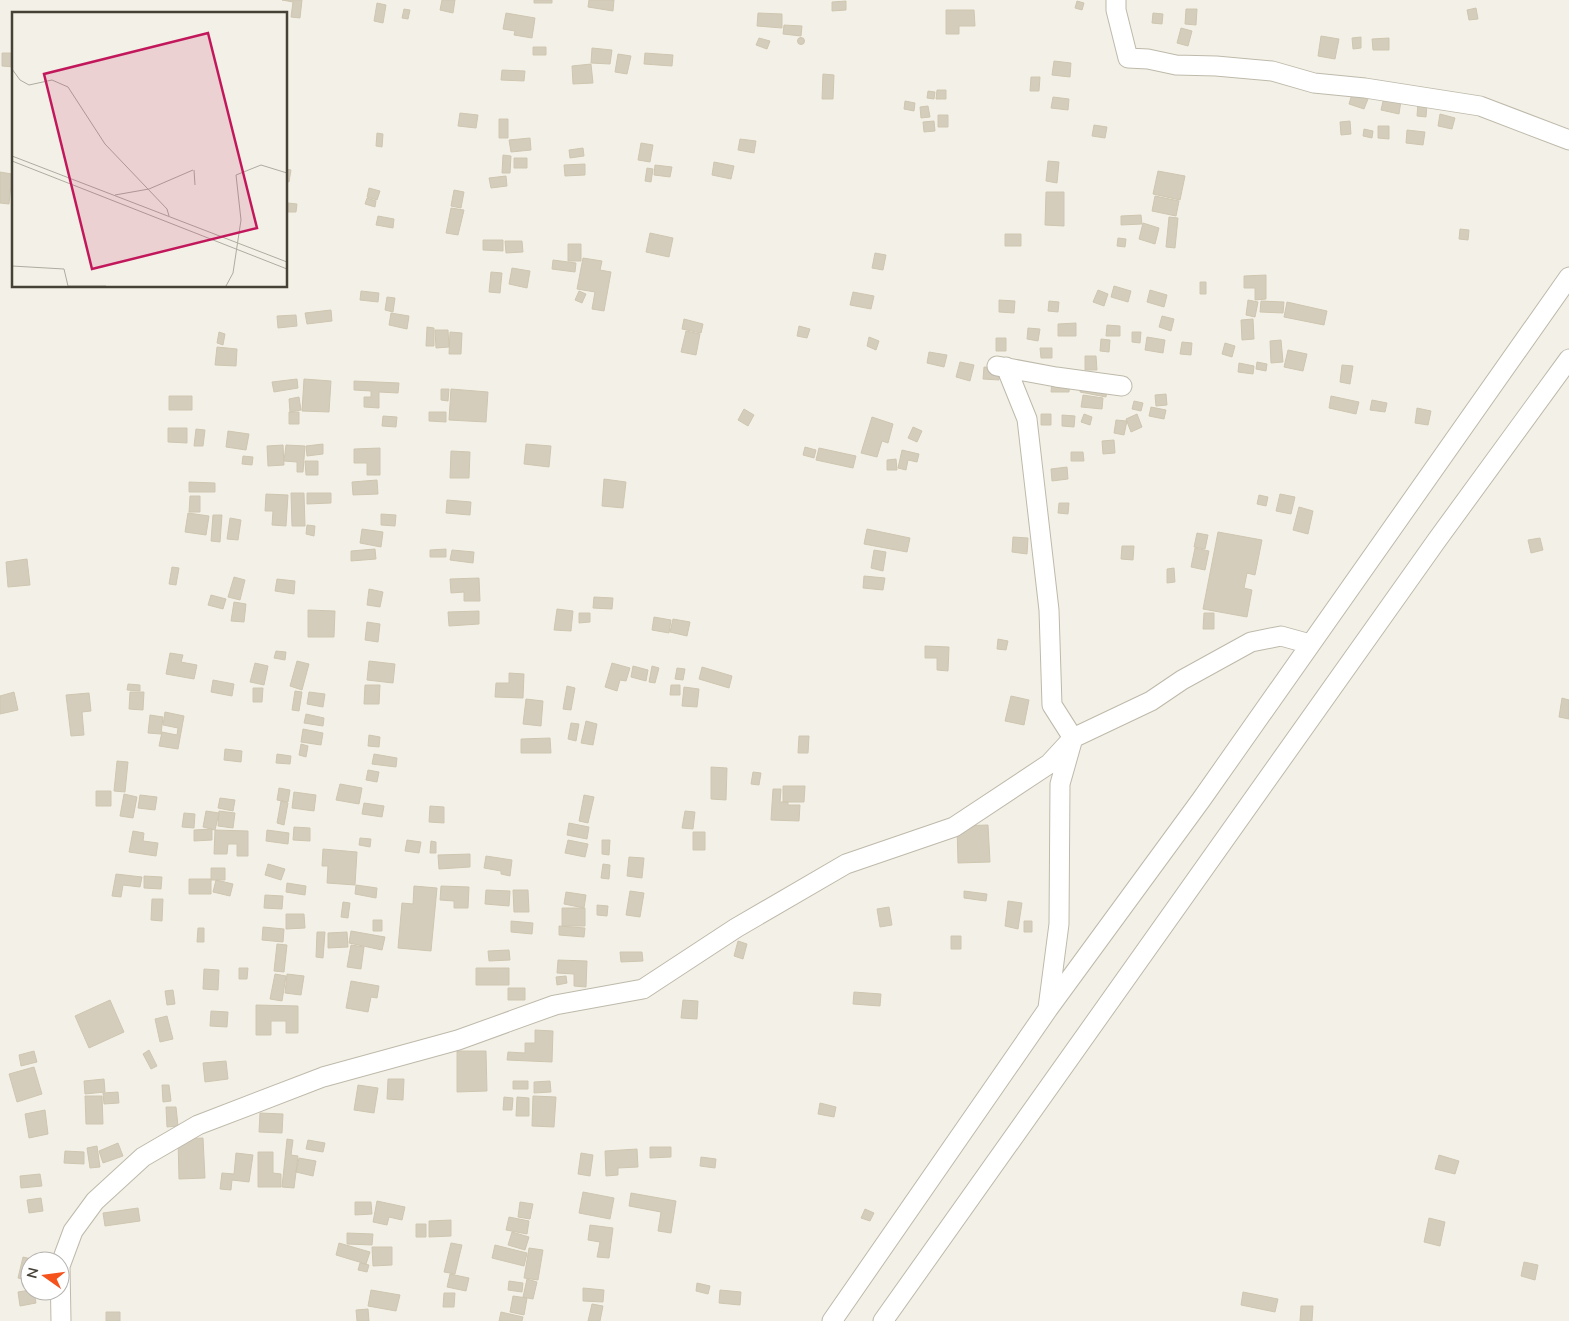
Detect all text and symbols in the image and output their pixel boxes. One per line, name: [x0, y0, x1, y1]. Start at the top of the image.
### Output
inset map: [12, 12, 288, 288]
north arrow: [20, 1251, 70, 1301]
text: N: [22, 1266, 42, 1280]

